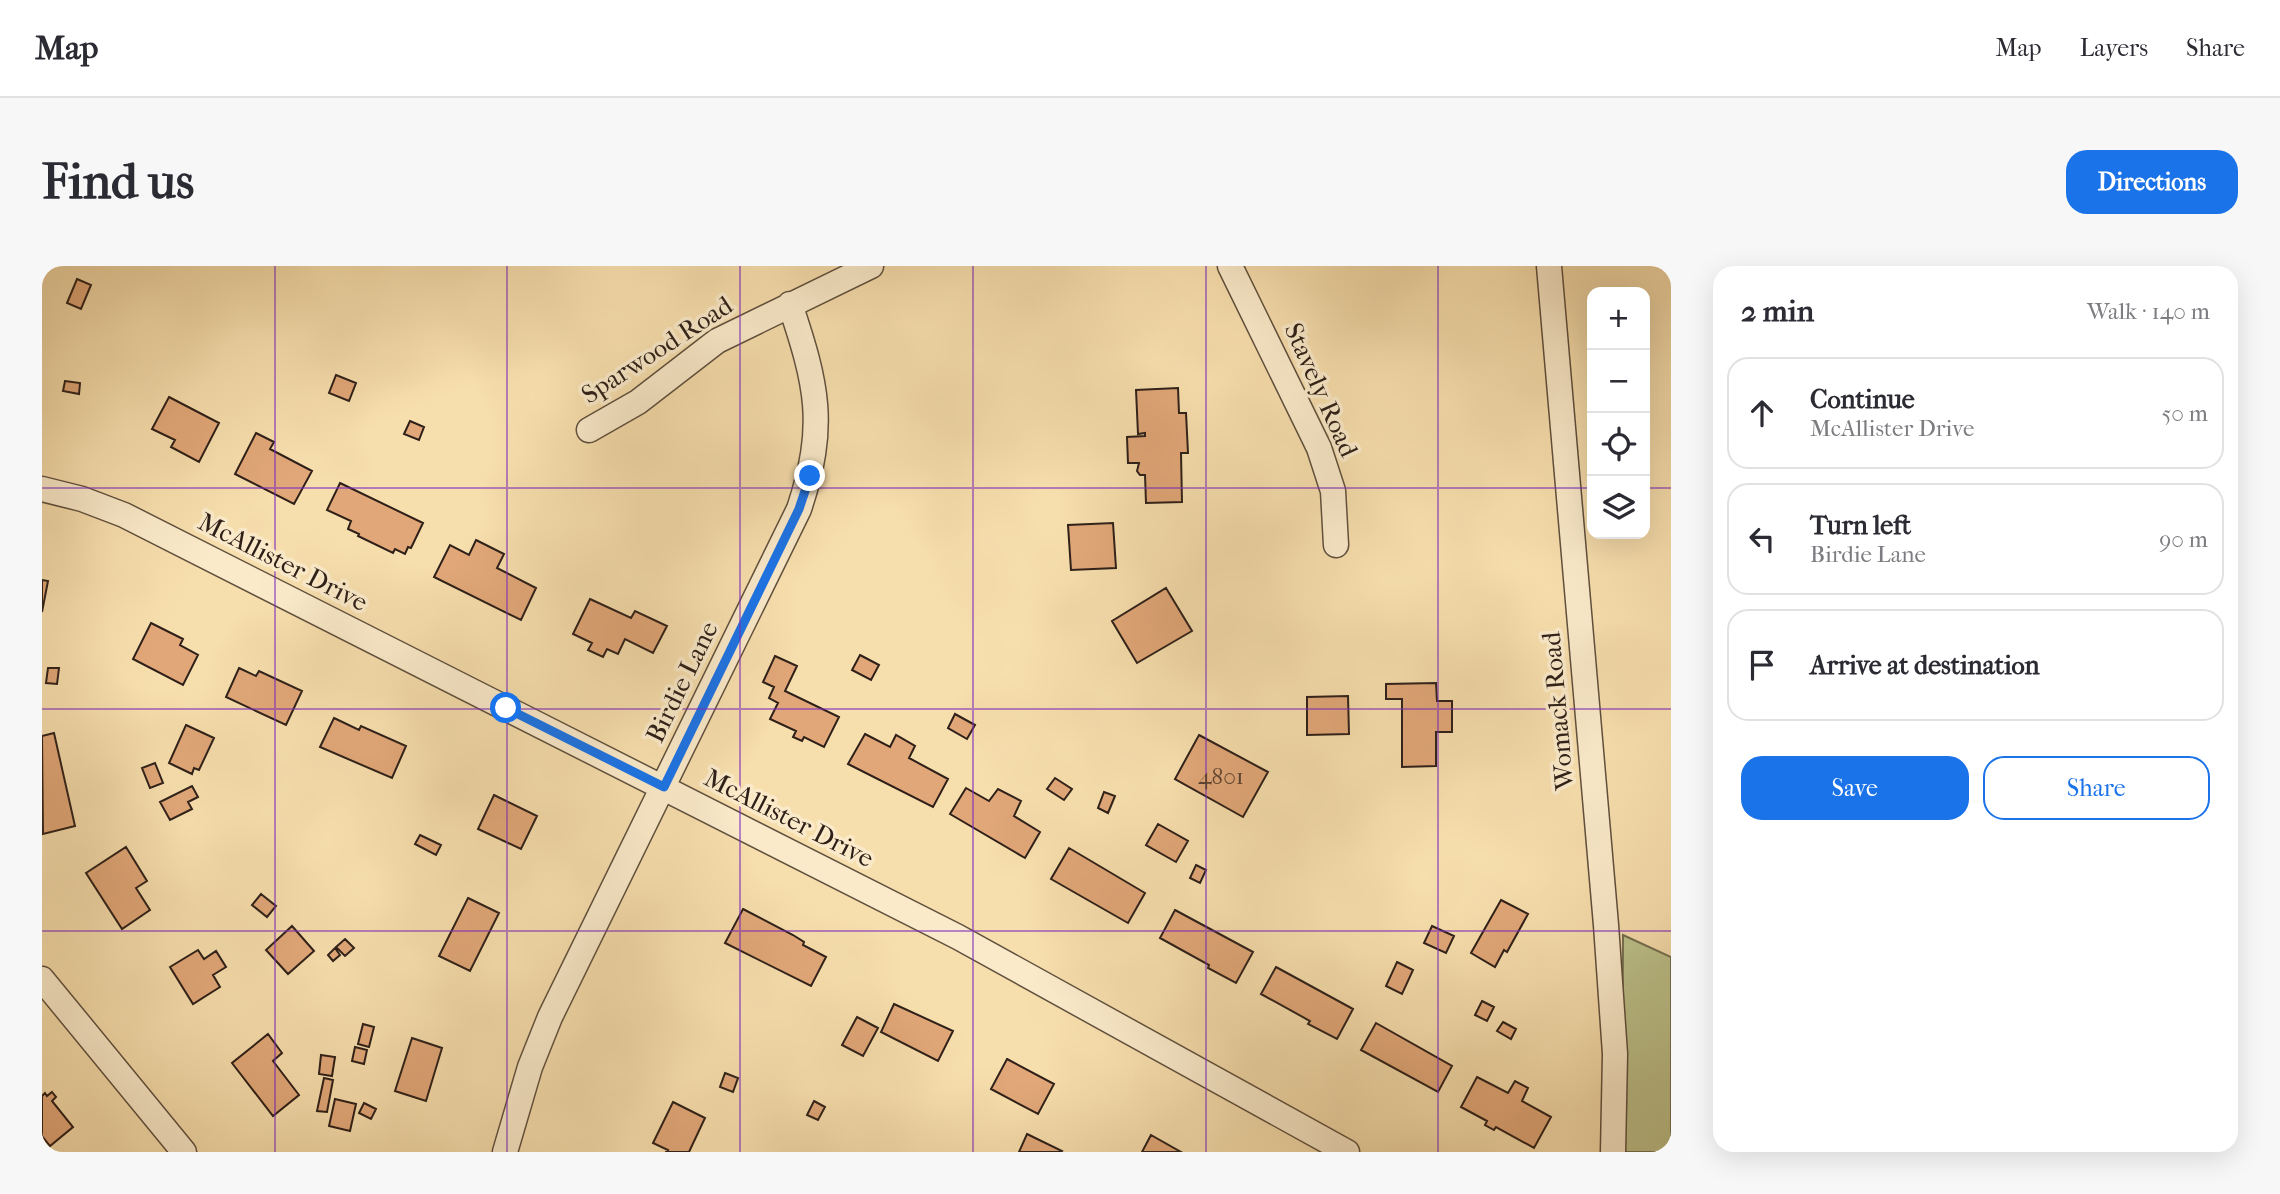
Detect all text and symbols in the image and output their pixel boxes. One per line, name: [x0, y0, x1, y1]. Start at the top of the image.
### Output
text: Map: [35, 29, 98, 68]
text: Map: [1996, 34, 2042, 62]
text: Layers: [2080, 34, 2148, 62]
text: Share: [2186, 34, 2245, 62]
button: Directions: [2066, 150, 2238, 214]
text: Find us: [42, 153, 194, 211]
map controls: [1587, 287, 1650, 539]
button: +: [1587, 287, 1650, 350]
street label: Sparwood Road: [576, 289, 739, 410]
text: 2 min: [1741, 294, 1814, 329]
text: Walk · 140 m: [2087, 298, 2210, 325]
street label: Stavely Road: [1278, 318, 1365, 463]
button: −: [1587, 350, 1650, 413]
text: Continue: [1810, 384, 1915, 415]
icon: ahead: [1743, 394, 1781, 432]
text: 50 m: [2161, 400, 2208, 427]
button: locate: [1587, 413, 1650, 476]
text: McAllister Drive: [1810, 415, 1974, 442]
route end: [794, 460, 825, 491]
button: layers: [1587, 476, 1650, 539]
street label: McAllister Drive: [193, 506, 373, 618]
text: Turn left: [1810, 510, 1911, 541]
icon: left: [1743, 520, 1781, 558]
text: 90 m: [2159, 526, 2208, 553]
text: Birdie Lane: [1810, 541, 1926, 568]
street label: Birdie Lane: [639, 616, 725, 748]
street label: Womack Road: [1536, 630, 1580, 792]
icon: arrive: [1743, 646, 1781, 684]
text: Arrive at destination: [1810, 650, 2040, 681]
route start: [490, 692, 521, 723]
button: Save: [1741, 756, 1969, 820]
button: Share: [1983, 756, 2210, 820]
street label: McAllister Drive: [699, 762, 879, 874]
house number: 4801: [1198, 763, 1244, 790]

